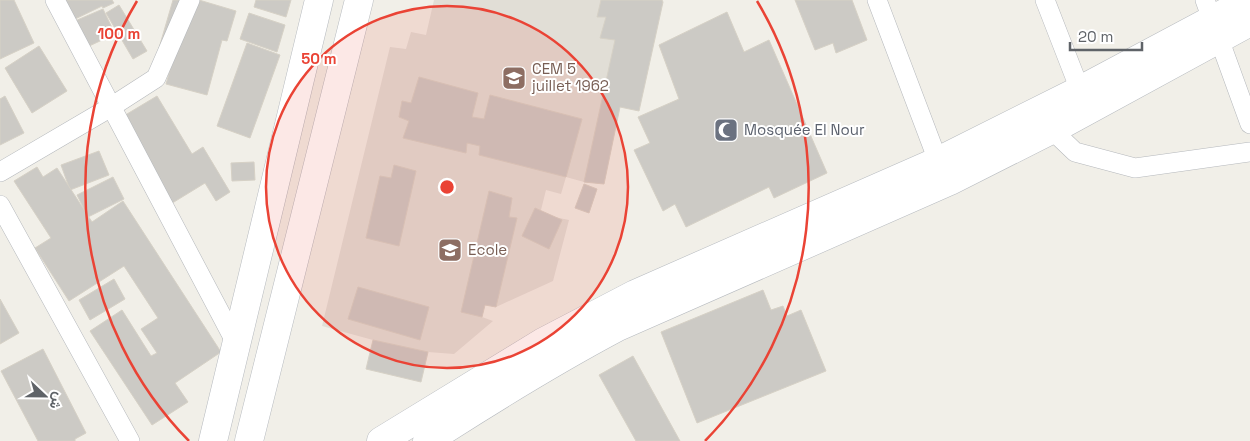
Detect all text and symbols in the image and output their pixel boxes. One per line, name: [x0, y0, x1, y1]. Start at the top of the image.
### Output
scale bar: [1070, 20, 1142, 52]
text: 100 m: [98, 24, 140, 43]
text: 20 m: [1078, 27, 1113, 46]
text: 50 m: [301, 49, 337, 68]
place label: CEM 5 juillet 1962: [531, 59, 609, 95]
school or university icon: CEM 5 juillet 1962: [501, 65, 527, 91]
mosque icon: Mosquée El Nour: [713, 117, 739, 143]
place label: Mosquée El Nour: [744, 120, 865, 139]
centre of rings: [438, 178, 456, 196]
school or university icon: Ecole: [437, 237, 463, 263]
place label: Ecole: [468, 240, 507, 259]
north arrow: [20, 371, 70, 421]
text: ش: [45, 390, 69, 412]

